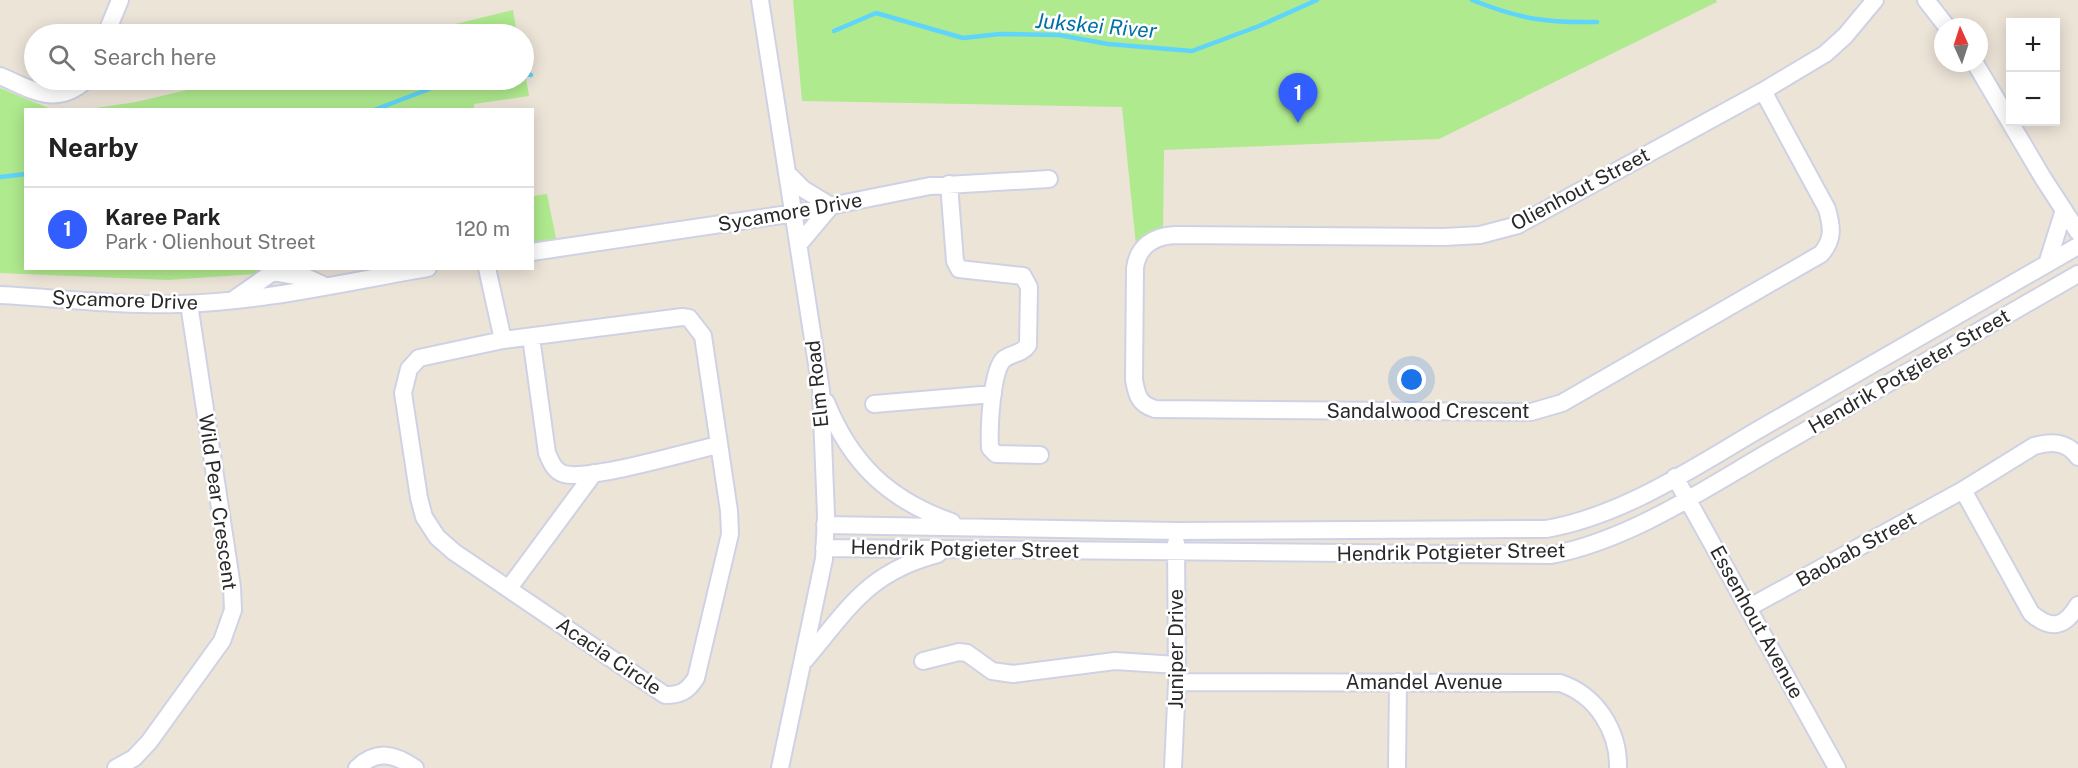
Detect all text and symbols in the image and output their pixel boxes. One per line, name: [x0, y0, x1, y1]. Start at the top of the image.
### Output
water label: Jukskei River: [1034, 8, 1159, 43]
north arrow: [1934, 18, 1988, 72]
map controls: [2006, 18, 2060, 126]
button: +: [2006, 18, 2060, 72]
search box: [24, 24, 534, 90]
icon: search: [45, 41, 78, 74]
text: Search here: [93, 44, 217, 70]
button: −: [2006, 72, 2060, 126]
pin: 1: [1278, 74, 1318, 123]
text: Nearby: [48, 132, 138, 163]
street label: Olienhout Street: [1506, 142, 1654, 236]
street label: Sycamore Drive: [716, 188, 864, 236]
text: Karee Park: [105, 204, 221, 230]
text: 1: [63, 217, 72, 241]
text: 120 m: [456, 217, 510, 241]
text: Park · Olienhout Street: [105, 230, 316, 254]
street label: Sycamore Drive: [52, 285, 198, 315]
street label: Hendrik Potgieter Street: [1804, 303, 2014, 439]
street label: Elm Road: [800, 339, 834, 429]
your location: [1397, 365, 1426, 394]
street label: Sandalwood Crescent: [1326, 399, 1530, 423]
street label: Wild Pear Crescent: [194, 412, 242, 592]
street label: Baobab Street: [1792, 506, 1920, 592]
street label: Hendrik Potgieter Street: [850, 535, 1080, 563]
street label: Hendrik Potgieter Street: [1336, 538, 1566, 566]
street label: Essenhout Avenue: [1705, 541, 1809, 703]
street label: Juniper Drive: [1164, 589, 1188, 709]
street label: Acacia Circle: [552, 612, 666, 700]
street label: Amandel Avenue: [1346, 670, 1502, 694]

